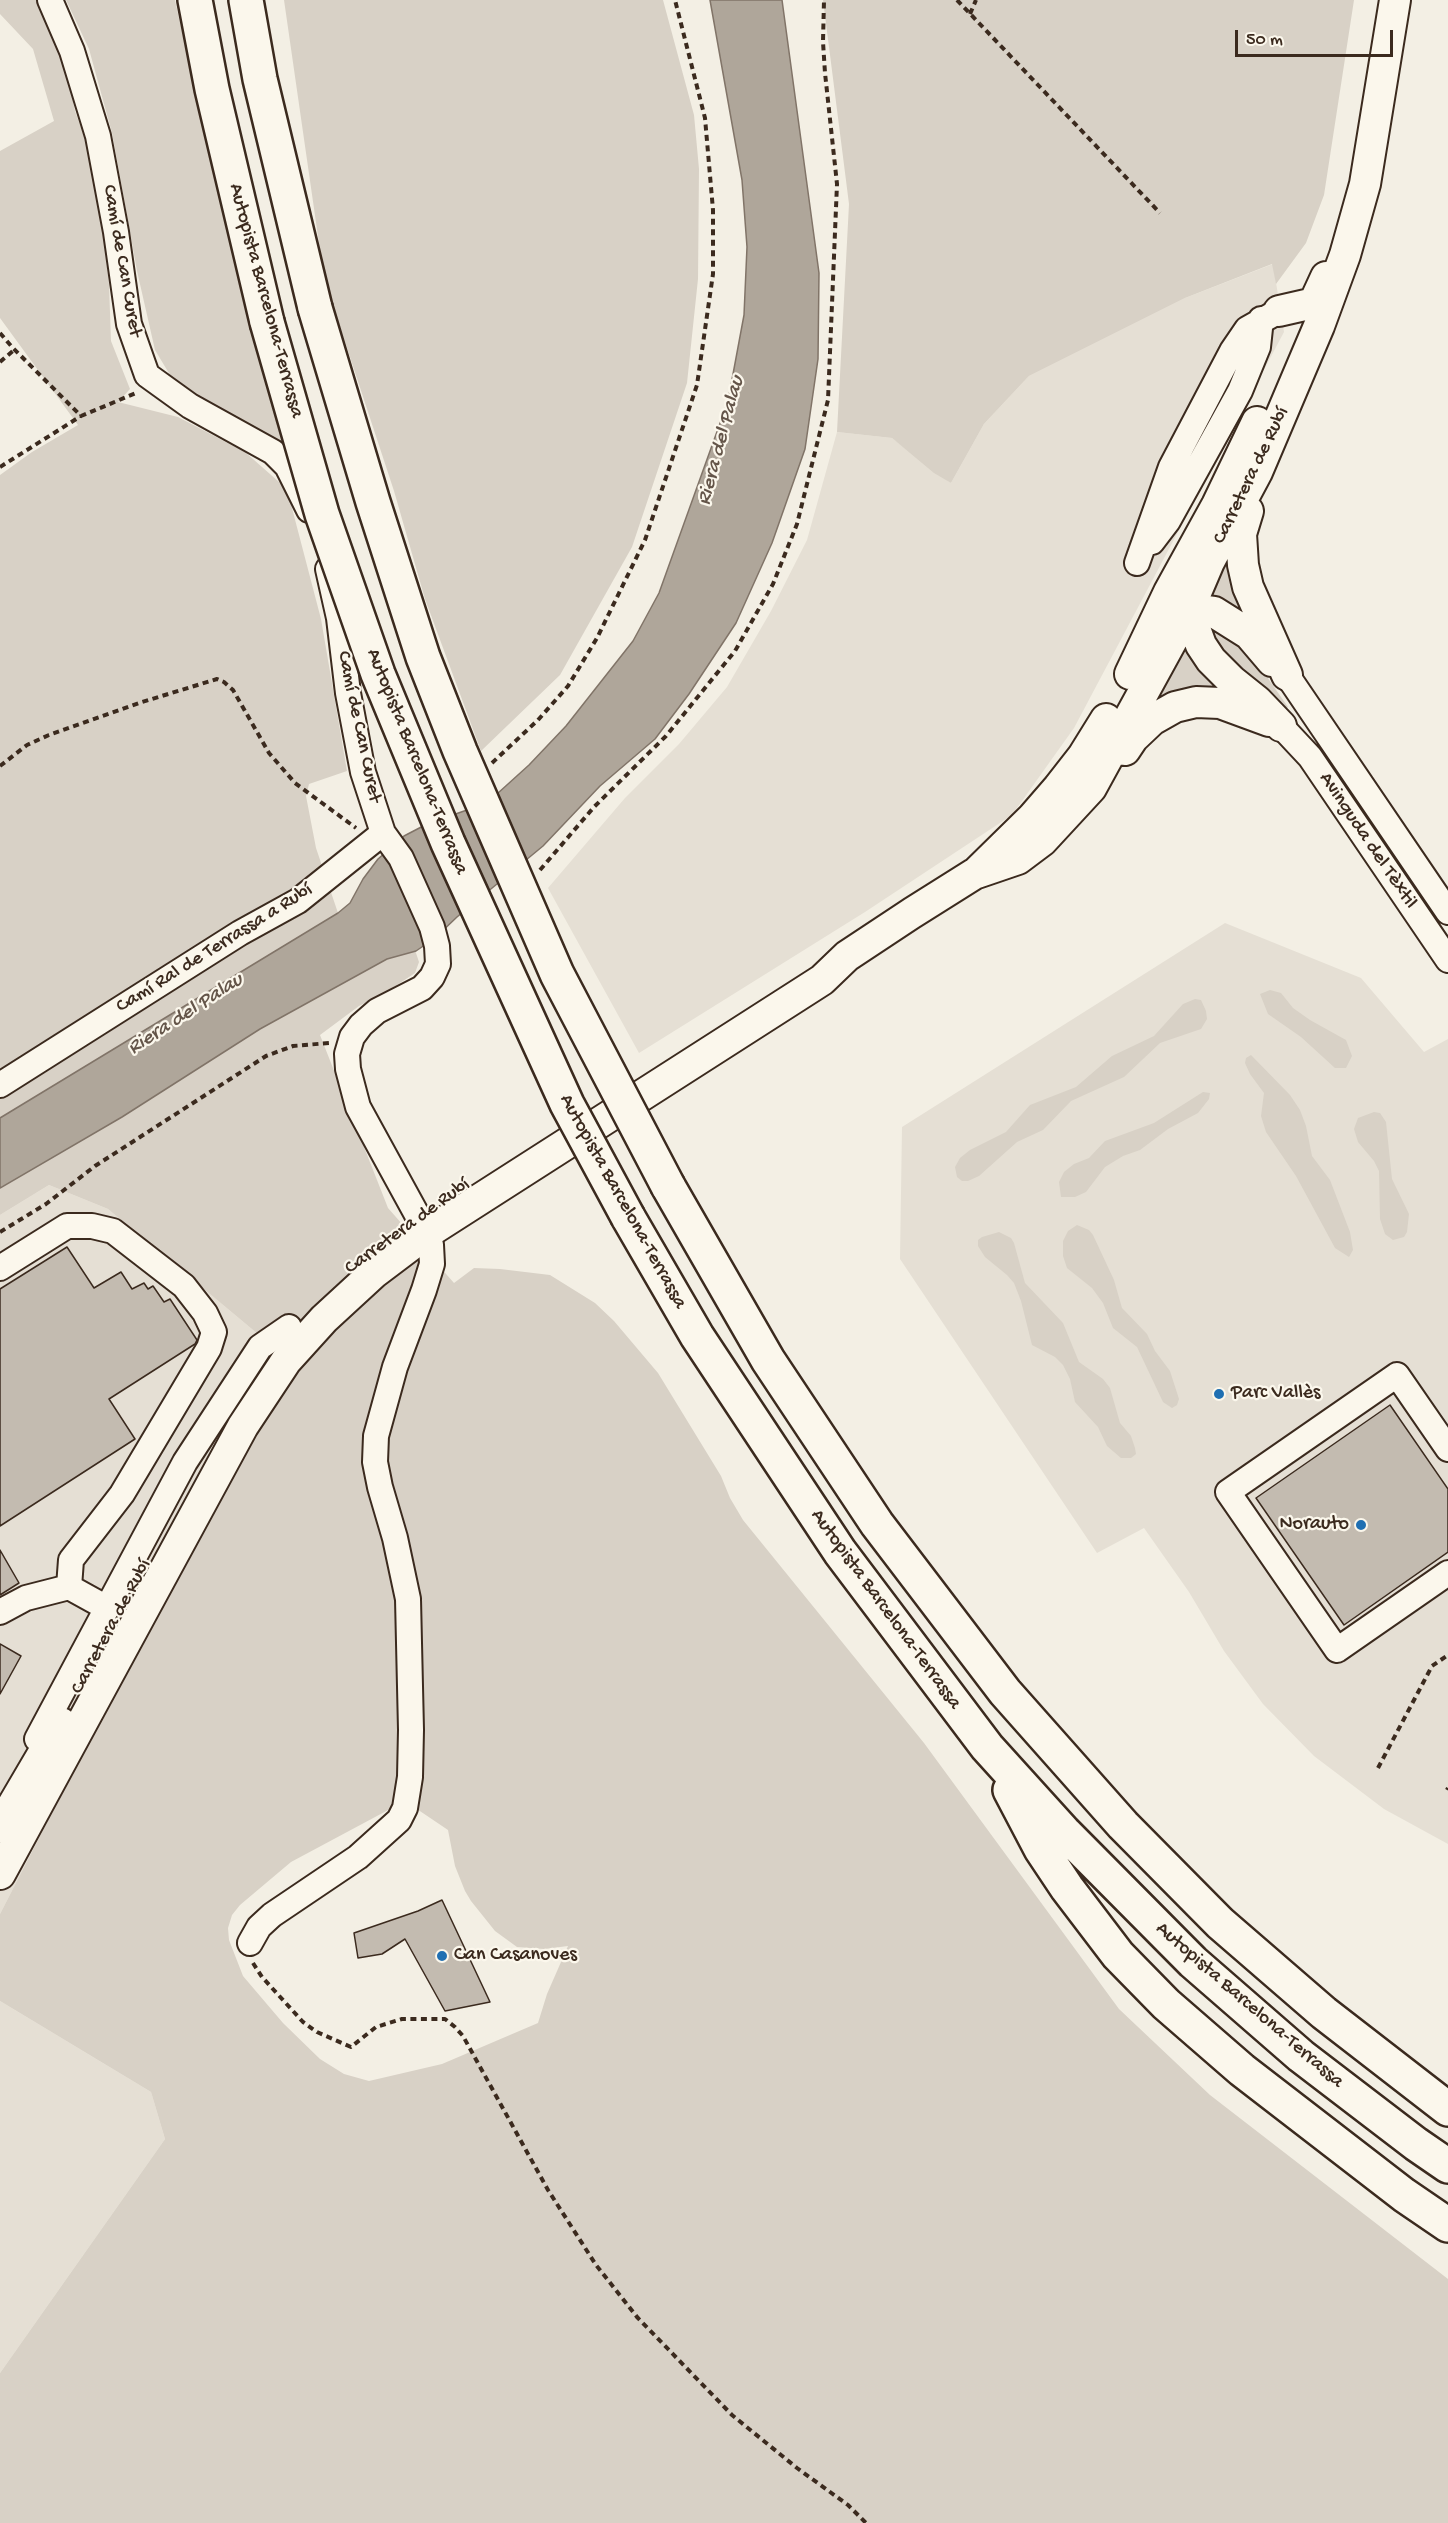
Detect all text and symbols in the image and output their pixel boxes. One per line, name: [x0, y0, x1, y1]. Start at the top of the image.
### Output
scale bar: [1238, 18, 1396, 56]
text: 50 m: [1246, 30, 1283, 51]
street label: Autopista Barcelona-Terrassa: [222, 181, 308, 421]
street label: Camí de Can Curet: [96, 183, 146, 339]
water label: Riera del Palau: [693, 374, 751, 508]
street label: Carretera de Rubí: [1208, 404, 1296, 548]
street label: Autopista Barcelona-Terrassa: [360, 646, 472, 878]
street label: Camí de Can Curet: [330, 649, 386, 805]
street label: Avinguda del Tèxtil: [1312, 768, 1422, 914]
street label: Camí Ral de Terrassa a Rubí: [112, 879, 318, 1019]
water label: Riera del Palau: [124, 968, 248, 1062]
street label: Autopista Barcelona-Terrassa: [553, 1091, 691, 1313]
street label: Carretera de Rubí: [341, 1173, 475, 1281]
place label: Parc Vallès: [1231, 1382, 1320, 1406]
marker: Parc Vallès: [1212, 1387, 1226, 1401]
street label: Autopista Barcelona-Terrassa: [804, 1505, 966, 1715]
place label: Norauto: [1279, 1513, 1349, 1537]
marker: Norauto: [1354, 1518, 1368, 1532]
street label: Carretera de Rubí: [66, 1555, 158, 1699]
street label: Autopista Barcelona-Terrassa: [1150, 1918, 1348, 2094]
place label: Can Casanoves: [454, 1944, 577, 1968]
marker: Can Casanoves: [435, 1949, 449, 1963]

